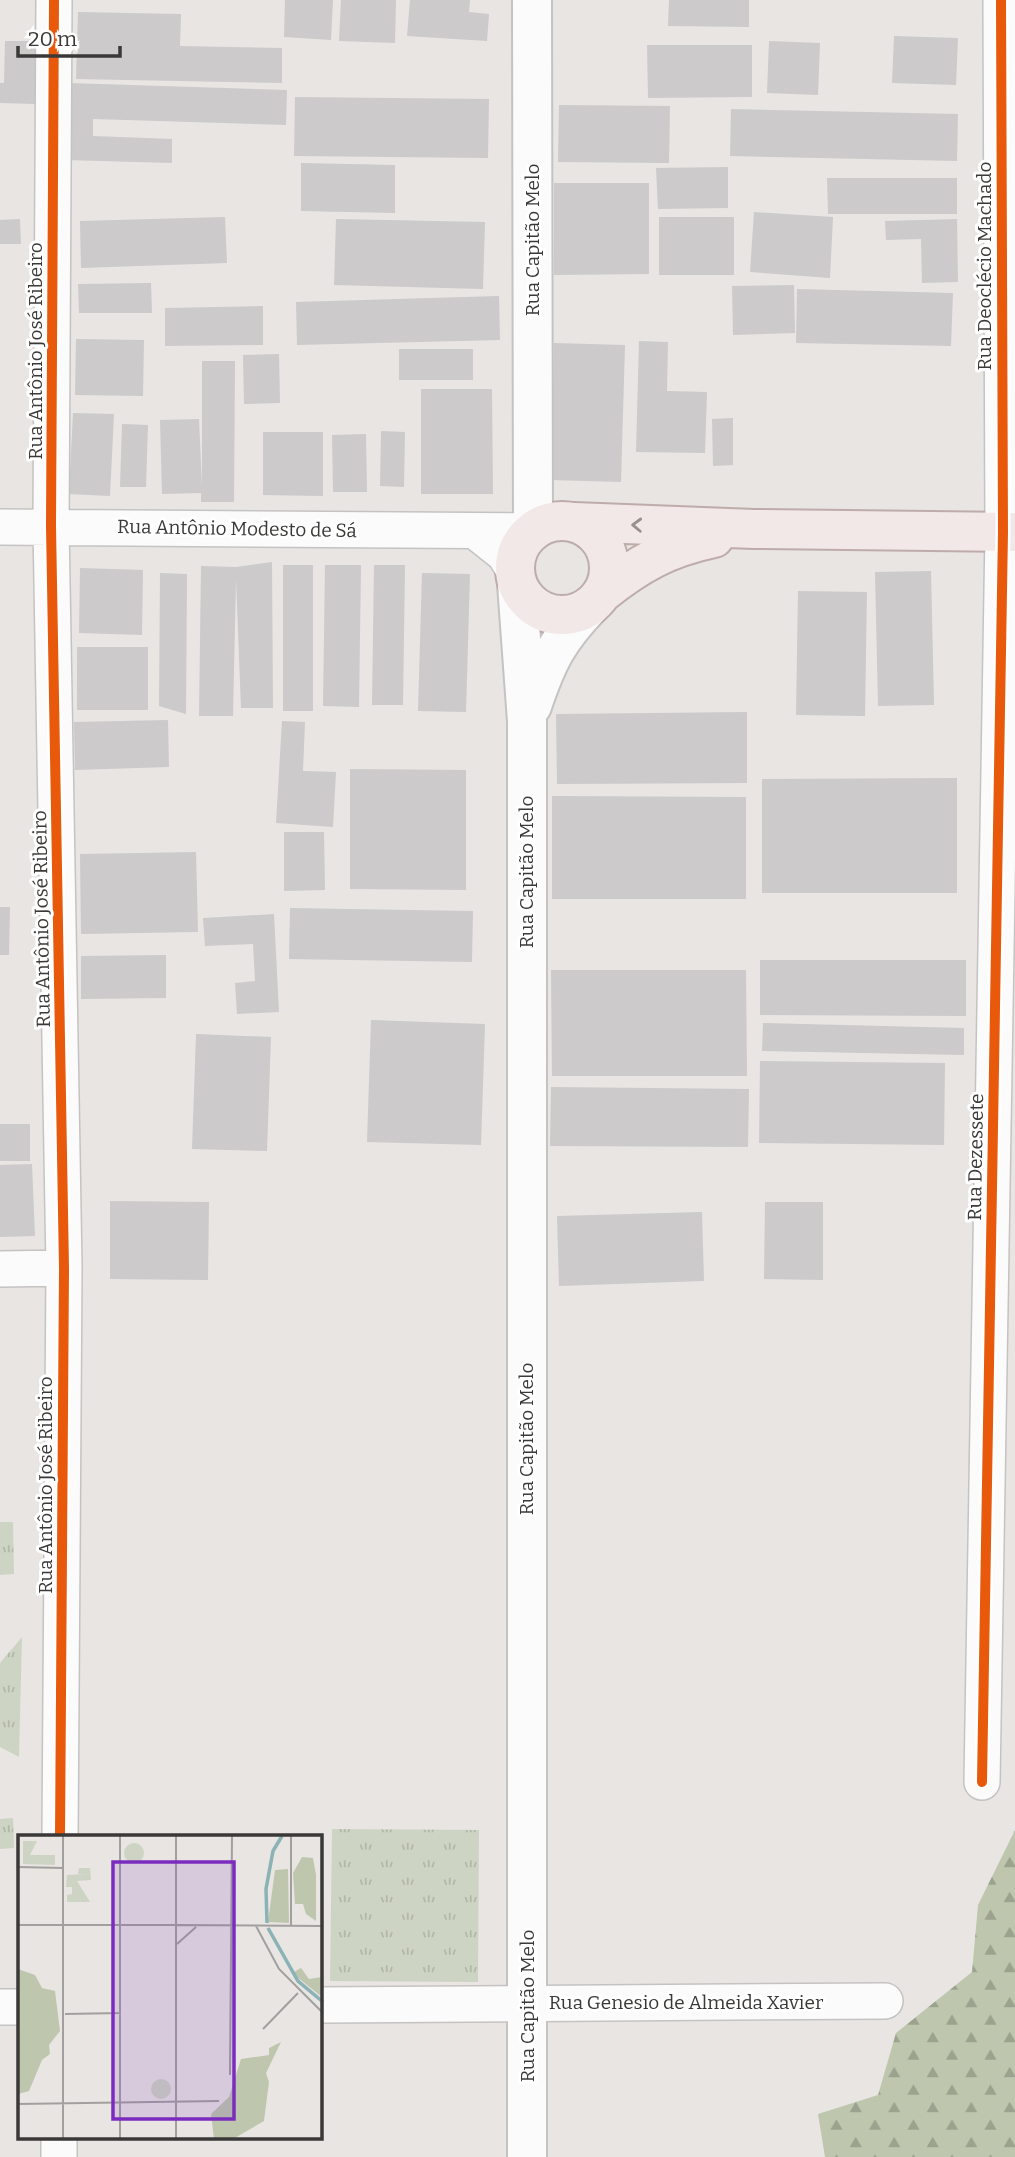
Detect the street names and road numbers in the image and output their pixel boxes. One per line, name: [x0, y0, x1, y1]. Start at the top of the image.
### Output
street label: Rua Deoclécio Machado: [973, 161, 996, 370]
street label: Rua Capitão Melo: [521, 164, 544, 316]
street label: Rua Antônio José Ribeiro: [24, 242, 47, 460]
street label: Rua Antônio Modesto de Sá: [117, 515, 358, 542]
street label: Rua Capitão Melo: [515, 796, 538, 948]
street label: Rua Antônio José Ribeiro: [28, 810, 55, 1028]
street label: Rua Dezessete: [963, 1093, 988, 1221]
street label: Rua Capitão Melo: [515, 1363, 538, 1515]
street label: Rua Antônio José Ribeiro: [34, 1376, 57, 1594]
street label: Rua Capitão Melo: [516, 1930, 539, 2082]
street label: Rua Genesio de Almeida Xavier: [549, 1991, 824, 2014]

